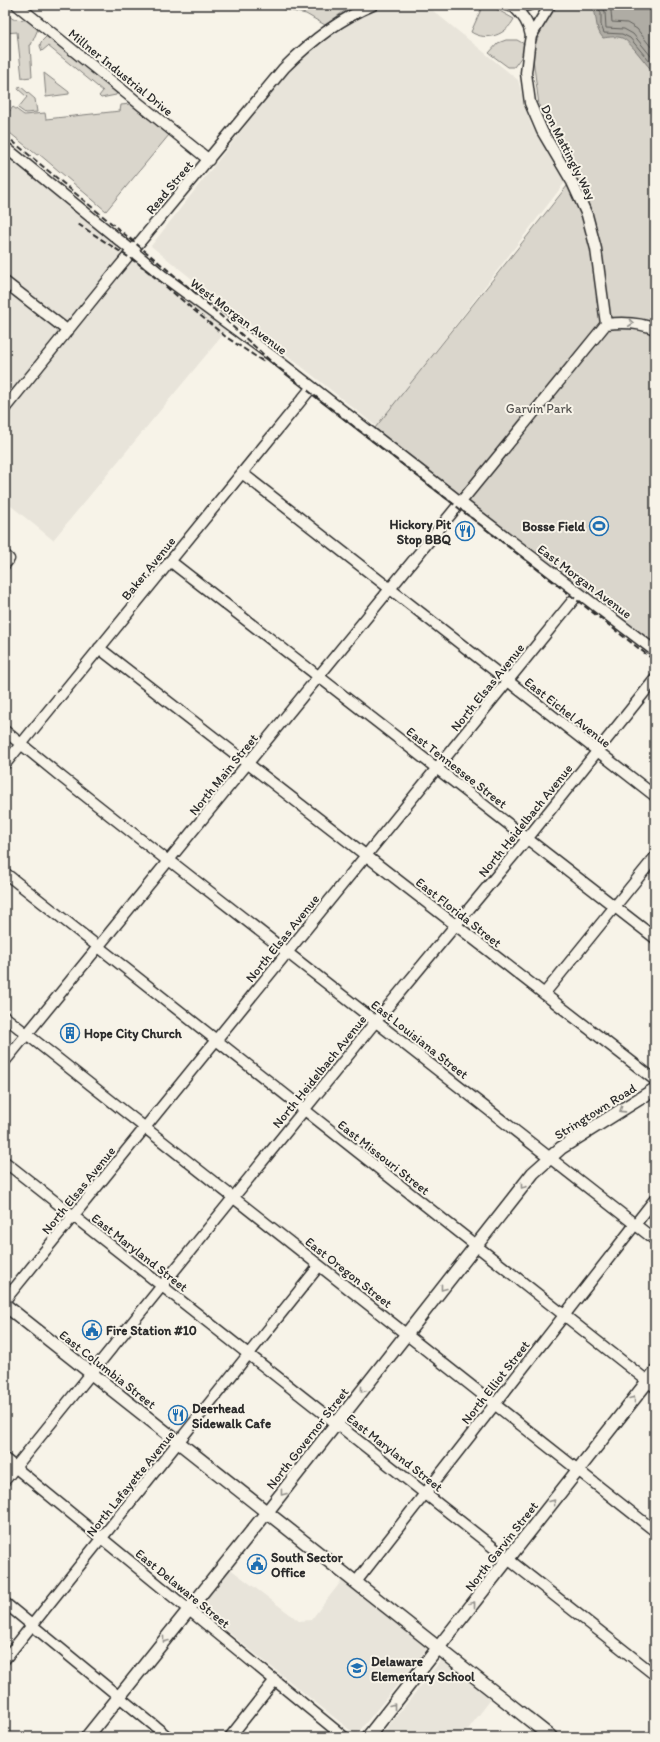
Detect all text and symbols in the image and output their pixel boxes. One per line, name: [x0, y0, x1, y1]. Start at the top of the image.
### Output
street label: Millner Industrial Drive: [66, 26, 176, 119]
street label: Don Mattingly Way: [538, 102, 599, 202]
street label: Read Street: [143, 157, 196, 217]
street label: West Morgan Avenue: [187, 275, 290, 358]
one-way arrow: [628, 318, 634, 327]
park label: Garvin Park: [506, 401, 573, 416]
sports icon: Bosse Field: [588, 515, 610, 537]
place label: Hickory Pit Stop BBQ: [390, 517, 452, 548]
place label: Bosse Field: [522, 519, 586, 534]
restaurant icon: Hickory Pit Stop BBQ: [454, 520, 476, 542]
street label: Baker Avenue: [118, 534, 179, 603]
street label: East Morgan Avenue: [535, 541, 635, 622]
street label: North Elsas Avenue: [447, 640, 527, 734]
street label: East Eichel Avenue: [522, 674, 614, 751]
street label: East Tennessee Street: [403, 724, 510, 811]
street label: North Main Street: [186, 731, 261, 818]
street label: North Heidelbach Avenue: [475, 761, 576, 880]
street label: East Florida Street: [413, 874, 504, 950]
street label: North Elsas Avenue: [242, 891, 322, 985]
street label: East Louisiana Street: [368, 997, 471, 1082]
street label: North Heidelbach Avenue: [269, 1012, 370, 1131]
building icon: Hope City Church: [59, 1022, 81, 1044]
place label: Hope City Church: [84, 1026, 183, 1042]
street label: Stringtown Road: [552, 1080, 639, 1142]
one-way arrow: [619, 1105, 626, 1113]
street label: East Missouri Street: [335, 1117, 433, 1198]
street label: North Elsas Avenue: [38, 1143, 118, 1237]
one-way arrow: [521, 1181, 528, 1188]
street label: East Maryland Street: [89, 1210, 191, 1295]
street label: East Oregon Street: [302, 1234, 395, 1311]
one-way arrow: [441, 1284, 448, 1291]
public building icon: Fire Station #10: [81, 1319, 103, 1341]
place label: Fire Station #10: [106, 1323, 197, 1338]
street label: East Columbia Street: [56, 1327, 159, 1412]
street label: North Elliot Street: [458, 1337, 533, 1427]
street label: North Governor Street: [263, 1384, 352, 1492]
one-way arrow: [361, 1386, 368, 1393]
one-way arrow: [629, 1397, 636, 1404]
place label: Deerhead Sidewalk Cafe: [192, 1401, 271, 1431]
restaurant icon: Deerhead Sidewalk Cafe: [167, 1404, 189, 1426]
street label: East Maryland Street: [344, 1410, 446, 1495]
street label: North Lafayette Avenue: [83, 1427, 178, 1539]
one-way arrow: [280, 1488, 287, 1495]
street label: North Garvin Street: [462, 1498, 541, 1594]
one-way arrow: [548, 1499, 555, 1506]
street label: East Delaware Street: [133, 1546, 233, 1631]
place label: South Sector Office: [271, 1550, 344, 1580]
public building icon: South Sector Office: [246, 1553, 268, 1575]
one-way arrow: [468, 1602, 475, 1609]
one-way arrow: [163, 1635, 170, 1642]
place label: Delaware Elementary School: [371, 1654, 475, 1685]
school or university icon: Delaware Elementary School: [346, 1657, 368, 1679]
one-way arrow: [388, 1704, 395, 1711]

